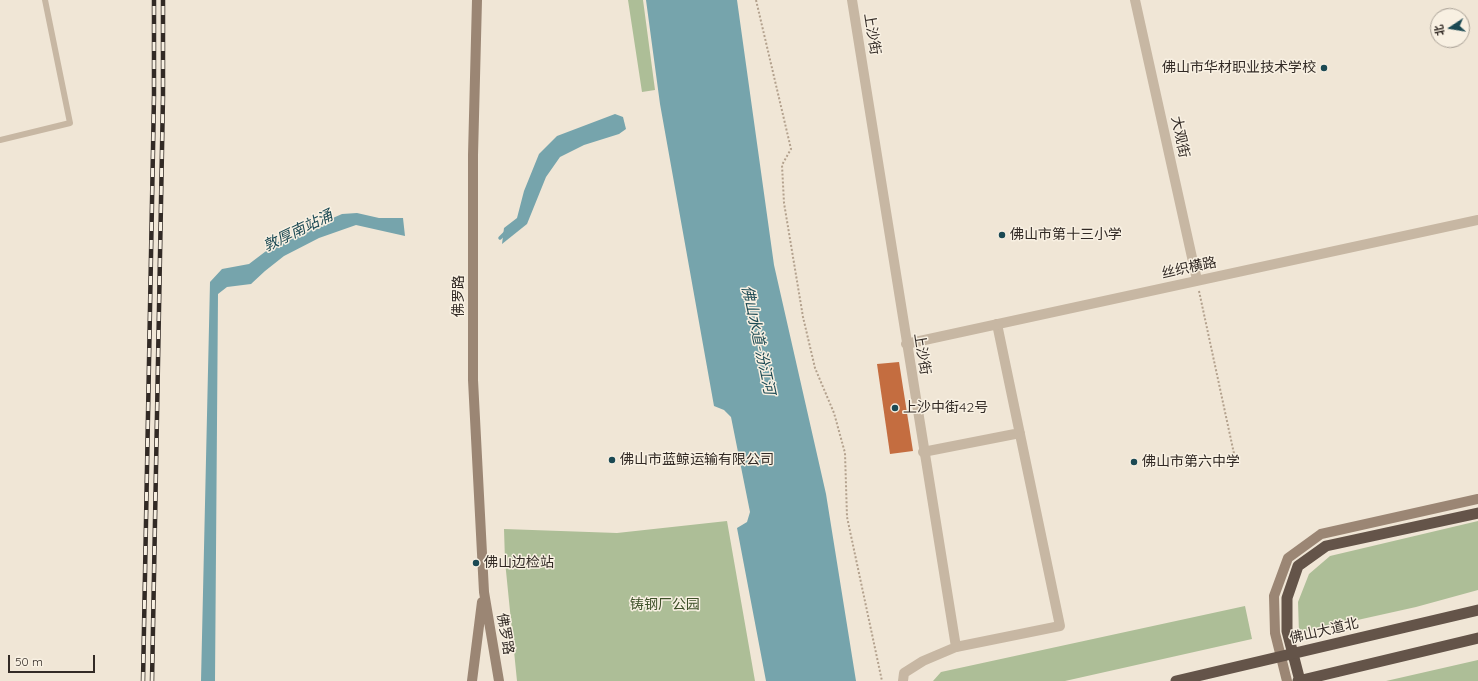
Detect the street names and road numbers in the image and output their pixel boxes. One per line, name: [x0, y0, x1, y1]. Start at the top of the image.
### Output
street label: 上沙街: [860, 12, 884, 56]
street label: 大观街: [1167, 115, 1193, 159]
street label: 丝织横路: [1160, 254, 1218, 282]
street label: 佛罗路: [451, 275, 467, 317]
street label: 上沙街: [910, 332, 934, 376]
street label: 佛罗路: [493, 612, 517, 656]
street label: 佛山大道北: [1288, 615, 1360, 647]

